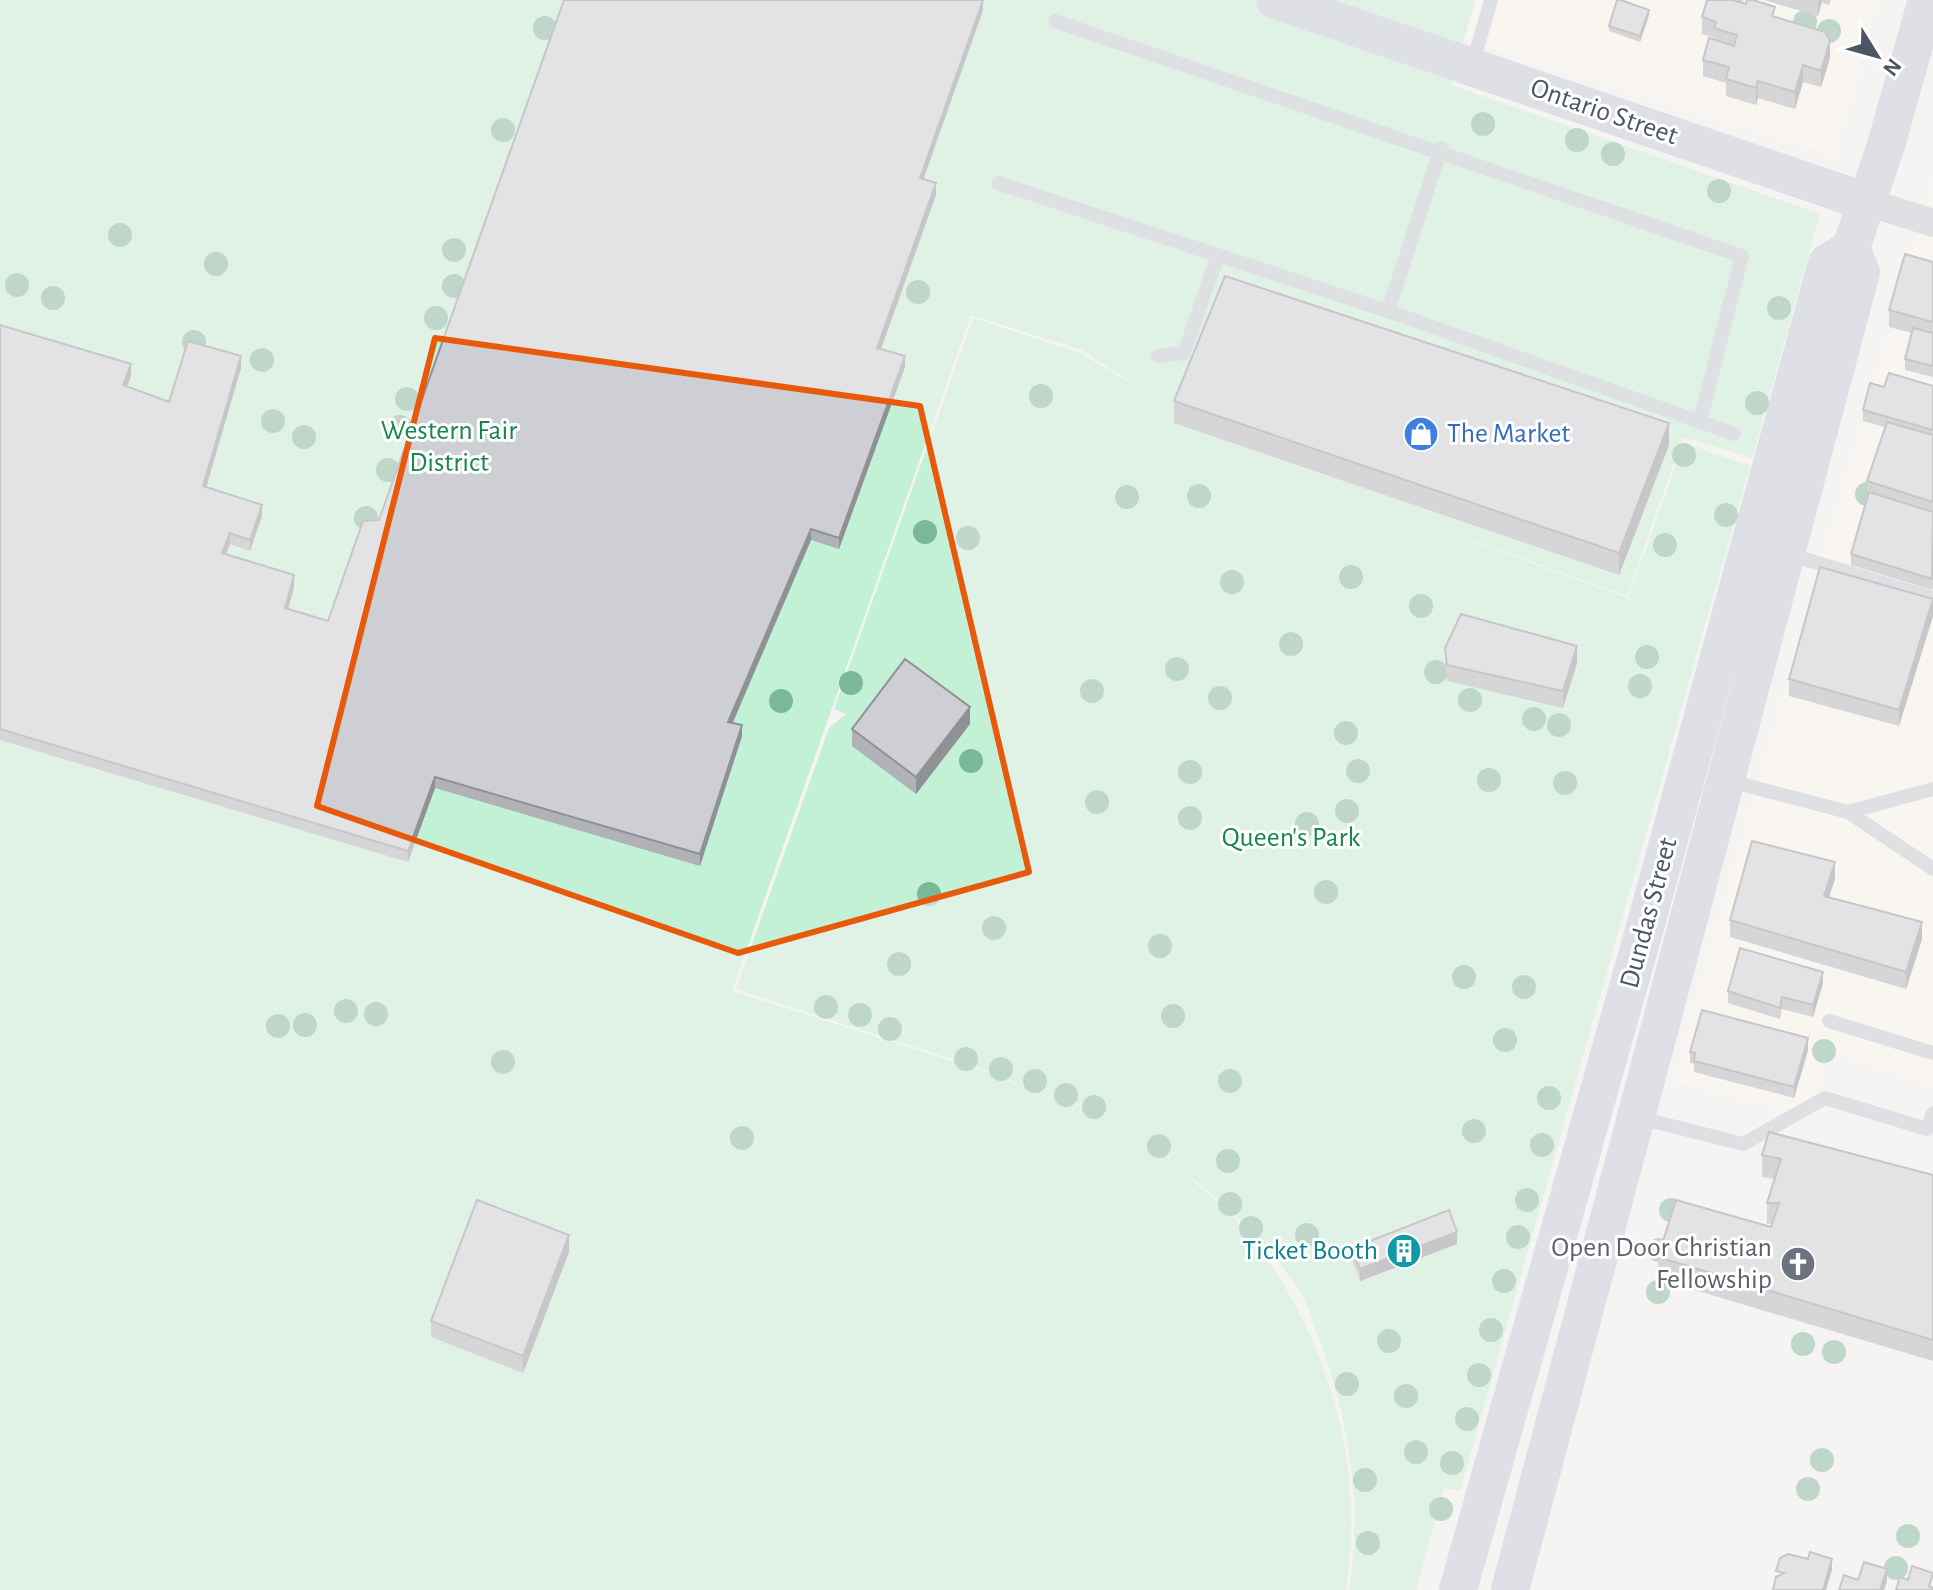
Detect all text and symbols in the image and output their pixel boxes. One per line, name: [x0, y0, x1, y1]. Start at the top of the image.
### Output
north arrow: [1837, 16, 1917, 96]
text: N: [1879, 55, 1906, 80]
street label: Ontario Street: [1527, 74, 1681, 150]
shop icon: The Market: [1402, 415, 1440, 453]
park label: Western Fair District: [381, 417, 517, 477]
place label: The Market: [1447, 420, 1570, 448]
park label: Queen's Park: [1222, 824, 1361, 852]
street label: Dundas Street: [1615, 835, 1683, 991]
building icon: Ticket Booth: [1385, 1232, 1423, 1270]
place label: Open Door Christian Fellowship: [1551, 1234, 1772, 1294]
place label: Ticket Booth: [1242, 1237, 1378, 1265]
church icon: Open Door Christian Fellowship: [1779, 1245, 1817, 1283]

